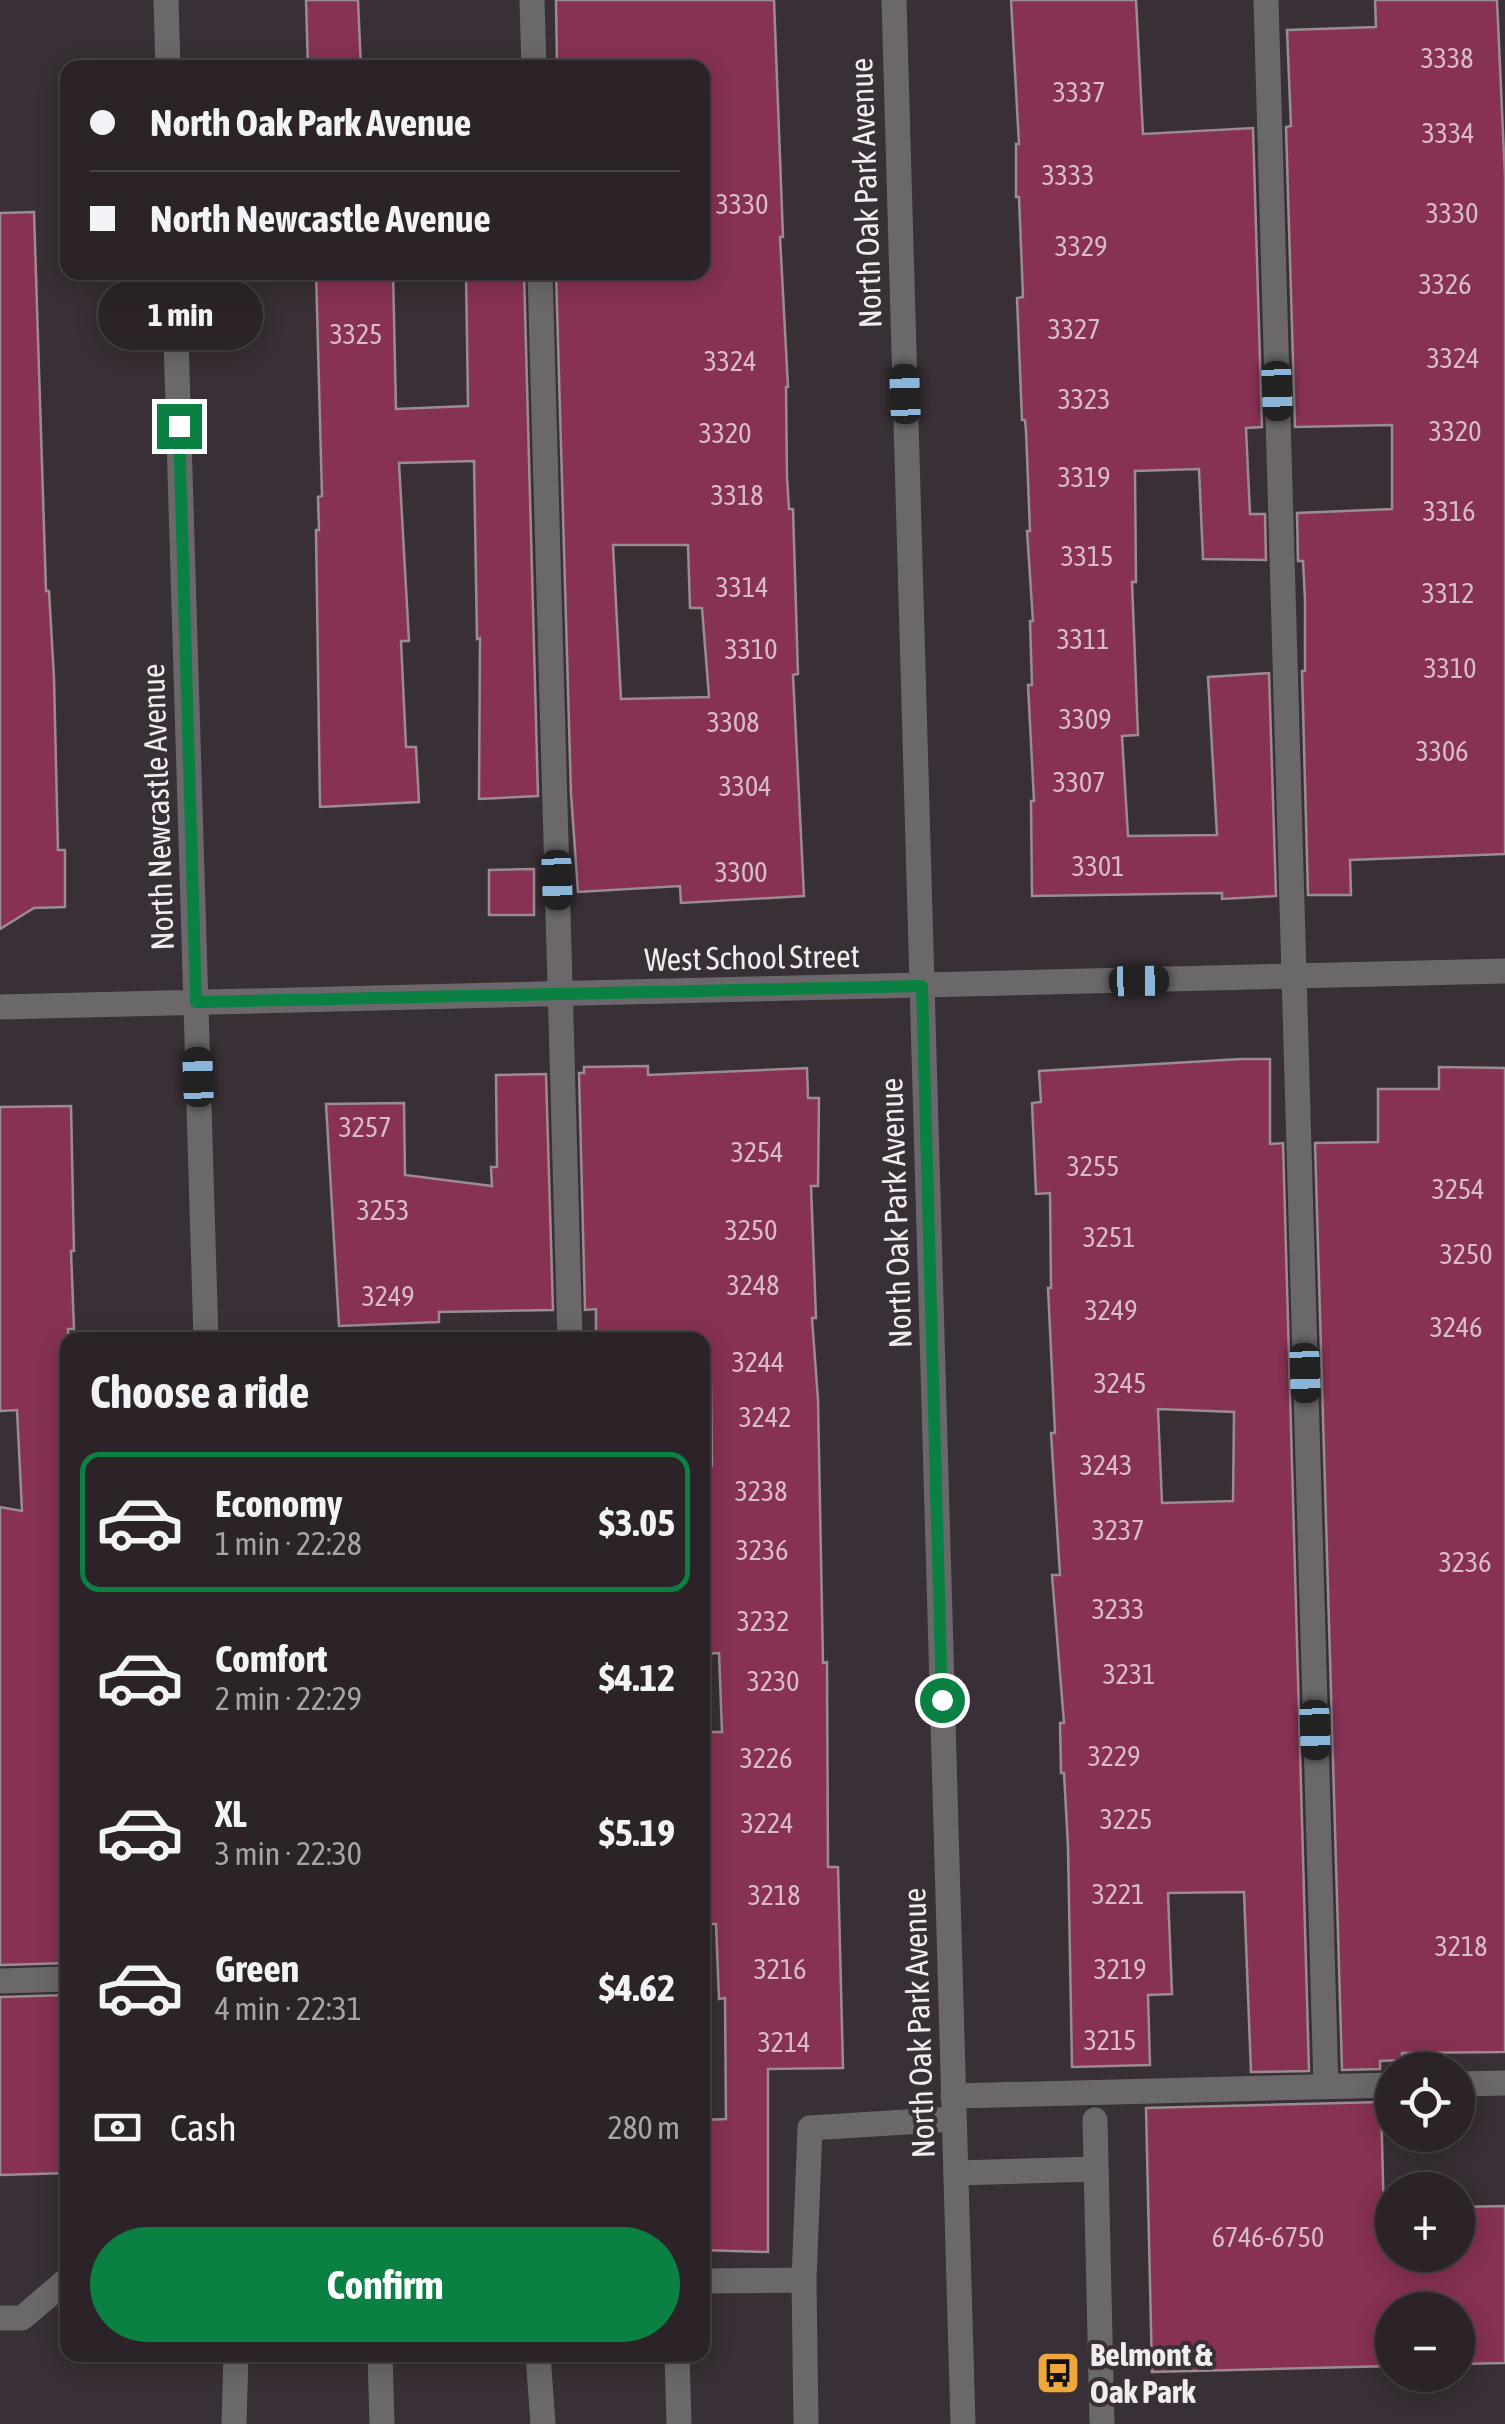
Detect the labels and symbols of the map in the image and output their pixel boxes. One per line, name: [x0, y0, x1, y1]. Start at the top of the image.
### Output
house number: 3338: [1421, 42, 1473, 74]
street label: North Oak Park Avenue: [842, 57, 889, 329]
house number: 3337: [1053, 76, 1105, 108]
house number: 3334: [1422, 117, 1474, 149]
house number: 3333: [1042, 159, 1094, 191]
house number: 3330: [716, 188, 768, 220]
house number: 3330: [1426, 197, 1478, 229]
house number: 3329: [1055, 230, 1107, 262]
house number: 3326: [1419, 268, 1471, 300]
callout: 1 min: [96, 281, 262, 351]
house number: 3327: [1048, 313, 1100, 345]
house number: 3325: [330, 318, 382, 350]
house number: 3324: [1427, 342, 1479, 374]
house number: 3324: [704, 345, 756, 377]
car: [1261, 360, 1293, 422]
car: [889, 363, 921, 425]
house number: 3323: [1058, 383, 1110, 415]
route end: [157, 404, 202, 449]
house number: 3320: [1429, 415, 1481, 447]
house number: 3320: [699, 417, 751, 449]
house number: 3319: [1058, 461, 1110, 493]
house number: 3318: [711, 479, 763, 511]
house number: 3316: [1423, 495, 1475, 527]
house number: 3315: [1061, 540, 1113, 572]
house number: 3314: [716, 571, 768, 603]
house number: 3312: [1422, 577, 1474, 609]
house number: 3311: [1057, 623, 1109, 655]
house number: 3310: [725, 633, 777, 665]
house number: 3310: [1424, 652, 1476, 684]
street label: North Newcastle Avenue: [134, 663, 181, 951]
house number: 3309: [1059, 703, 1111, 735]
house number: 3308: [707, 706, 759, 738]
house number: 3306: [1416, 735, 1468, 767]
house number: 3307: [1053, 766, 1105, 798]
house number: 3304: [719, 770, 771, 802]
car: [541, 849, 573, 911]
house number: 3301: [1072, 850, 1124, 882]
house number: 3300: [715, 856, 767, 888]
street label: West School Street: [644, 937, 860, 978]
car: [1109, 965, 1169, 997]
car: [182, 1046, 214, 1108]
street label: North Oak Park Avenue: [872, 1077, 919, 1349]
house number: 3257: [339, 1111, 391, 1143]
house number: 3254: [731, 1136, 783, 1168]
house number: 3255: [1067, 1150, 1119, 1182]
house number: 3254: [1432, 1173, 1484, 1205]
house number: 3253: [357, 1194, 409, 1226]
house number: 3250: [725, 1214, 777, 1246]
house number: 3251: [1083, 1221, 1135, 1253]
house number: 3250: [1440, 1238, 1492, 1270]
house number: 3248: [727, 1269, 779, 1301]
house number: 3249: [362, 1280, 414, 1312]
house number: 3249: [1085, 1294, 1137, 1326]
house number: 3246: [1430, 1311, 1482, 1343]
car: [1289, 1342, 1321, 1404]
house number: 3244: [732, 1346, 784, 1378]
house number: 3245: [1094, 1367, 1146, 1399]
house number: 3242: [739, 1401, 791, 1433]
house number: 3243: [1080, 1449, 1132, 1481]
house number: 3238: [735, 1475, 787, 1507]
house number: 3237: [1092, 1514, 1144, 1546]
house number: 3236: [736, 1534, 788, 1566]
house number: 3236: [1439, 1546, 1491, 1578]
house number: 3233: [1092, 1593, 1144, 1625]
house number: 3232: [737, 1605, 789, 1637]
house number: 3231: [1103, 1658, 1155, 1690]
house number: 3230: [747, 1665, 799, 1697]
route start: [920, 1678, 965, 1723]
car: [1299, 1699, 1331, 1761]
house number: 3229: [1088, 1740, 1140, 1772]
house number: 3226: [740, 1742, 792, 1774]
house number: 3225: [1100, 1803, 1152, 1835]
house number: 3224: [741, 1807, 793, 1839]
house number: 3221: [1092, 1878, 1144, 1910]
house number: 3218: [748, 1879, 800, 1911]
street label: North Oak Park Avenue: [895, 1887, 942, 2159]
house number: 3218: [1435, 1930, 1487, 1962]
house number: 3216: [754, 1953, 806, 1985]
house number: 3219: [1094, 1953, 1146, 1985]
house number: 3215: [1084, 2024, 1136, 2056]
house number: 3214: [758, 2026, 810, 2058]
house number: 6746-6750: [1212, 2221, 1324, 2253]
place label: Belmont & Oak Park: [1090, 2336, 1213, 2410]
bus stop icon: Belmont & Oak Park: [1035, 2350, 1081, 2396]

